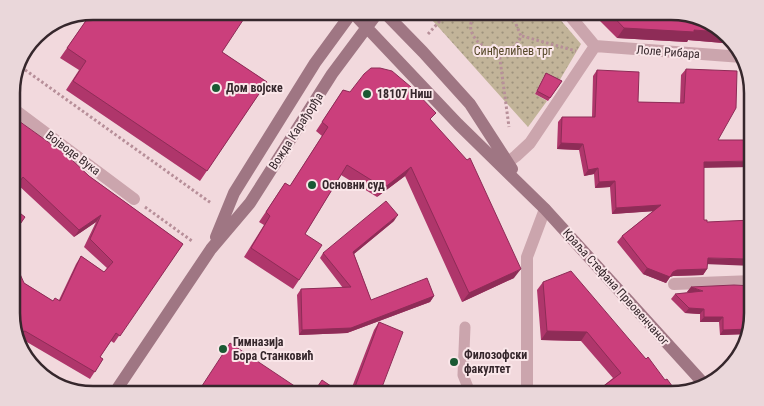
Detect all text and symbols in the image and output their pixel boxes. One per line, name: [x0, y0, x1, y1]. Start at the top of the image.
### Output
street label: Лоле Рибара: [636, 43, 701, 61]
park label: Синђелићев трг: [474, 44, 553, 58]
place label: Дом војске: [226, 81, 283, 95]
marker: Дом војске: [210, 82, 222, 94]
place label: 18107 Ниш: [377, 87, 432, 101]
marker: 18107 Ниш: [361, 88, 373, 100]
street label: Вожда Карађорђа: [266, 90, 326, 172]
street label: Војводе Вука: [43, 128, 103, 178]
place label: Основни суд: [322, 178, 385, 192]
marker: Основни суд: [306, 179, 318, 191]
street label: Краља Стефана Првовенчаног: [560, 226, 672, 348]
place label: Гимназија Бора Станковић: [233, 335, 313, 363]
marker: Гимназија Бора Станковић: [217, 343, 229, 355]
place label: Филозофски факултет: [464, 348, 527, 376]
marker: Филозофски факултет: [448, 356, 460, 368]

